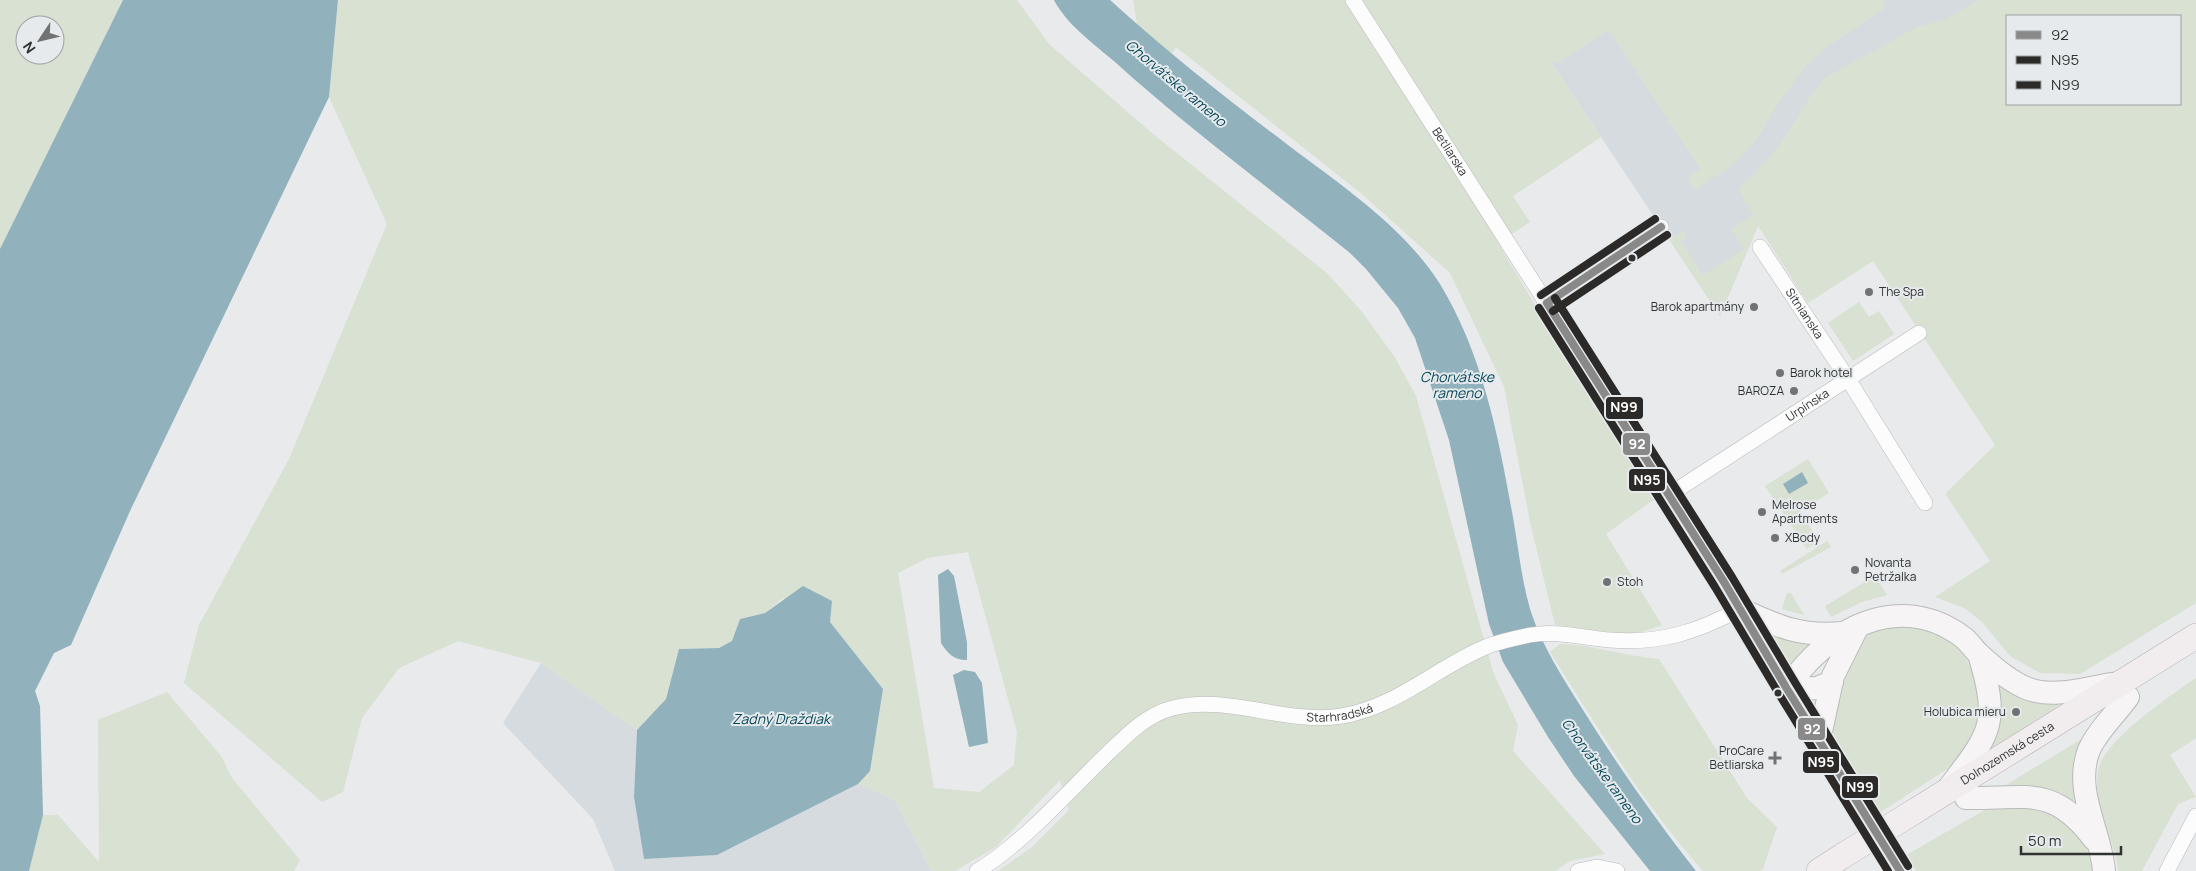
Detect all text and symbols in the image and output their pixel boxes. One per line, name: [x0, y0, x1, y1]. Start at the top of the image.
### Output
north arrow: [15, 15, 65, 65]
legend: [2006, 15, 2181, 105]
text: 92: [2051, 24, 2069, 45]
water label: Chorvátske rameno: [1122, 35, 1231, 131]
text: N: [18, 38, 40, 57]
text: N95: [2051, 49, 2079, 70]
text: N99: [2051, 74, 2080, 95]
street label: Betliarska: [1428, 124, 1472, 179]
unlabelled marker: [1627, 253, 1637, 263]
place label: The Spa: [1879, 283, 1924, 300]
street label: Sitnianska: [1782, 285, 1828, 342]
marker: The Spa: [1863, 286, 1875, 298]
place label: Barok apartmány: [1651, 298, 1745, 315]
marker: Barok apartmány: [1748, 301, 1760, 313]
place label: Barok hotel: [1790, 364, 1852, 381]
water label: Chorvátske rameno: [1420, 367, 1495, 402]
marker: Barok hotel: [1774, 367, 1786, 379]
place label: BAROZA: [1738, 382, 1784, 399]
street label: Urpínska: [1782, 384, 1832, 425]
marker: BAROZA: [1788, 385, 1800, 397]
line badge: N99: [1605, 396, 1644, 420]
text: N99: [1610, 397, 1638, 416]
line badge: 92: [1622, 432, 1651, 456]
text: 92: [1628, 434, 1646, 453]
line badge: N95: [1628, 468, 1666, 492]
text: N95: [1634, 470, 1660, 489]
place label: Melrose Apartments: [1772, 496, 1838, 527]
marker: Melrose Apartments: [1756, 506, 1768, 518]
place label: XBody: [1785, 529, 1821, 546]
marker: XBody: [1769, 532, 1781, 544]
place label: Novanta Petržalka: [1865, 554, 1916, 585]
marker: Novanta Petržalka: [1849, 564, 1861, 576]
place label: Stoh: [1617, 573, 1643, 590]
marker: Stoh: [1601, 576, 1613, 588]
unlabelled marker: [1773, 688, 1783, 698]
street label: Starhradská: [1306, 699, 1375, 726]
place label: Holubica mieru: [1924, 703, 2006, 720]
marker: Holubica mieru: [2010, 706, 2022, 718]
water label: Zadný Draždiak: [732, 709, 832, 728]
water label: Chorvátske rameno: [1558, 714, 1647, 828]
line badge: 92: [1797, 717, 1826, 741]
street label: Dolnozemská cesta: [1957, 717, 2057, 789]
text: 92: [1803, 719, 1821, 738]
place label: ProCare Betliarska: [1710, 742, 1764, 773]
line badge: N95: [1802, 750, 1840, 774]
marker: ProCare Betliarska: [1768, 751, 1782, 765]
text: N95: [1808, 752, 1834, 771]
line badge: N99: [1841, 775, 1879, 799]
text: N99: [1846, 777, 1874, 796]
scale bar: [2021, 824, 2121, 856]
text: 50 m: [2028, 830, 2062, 851]

